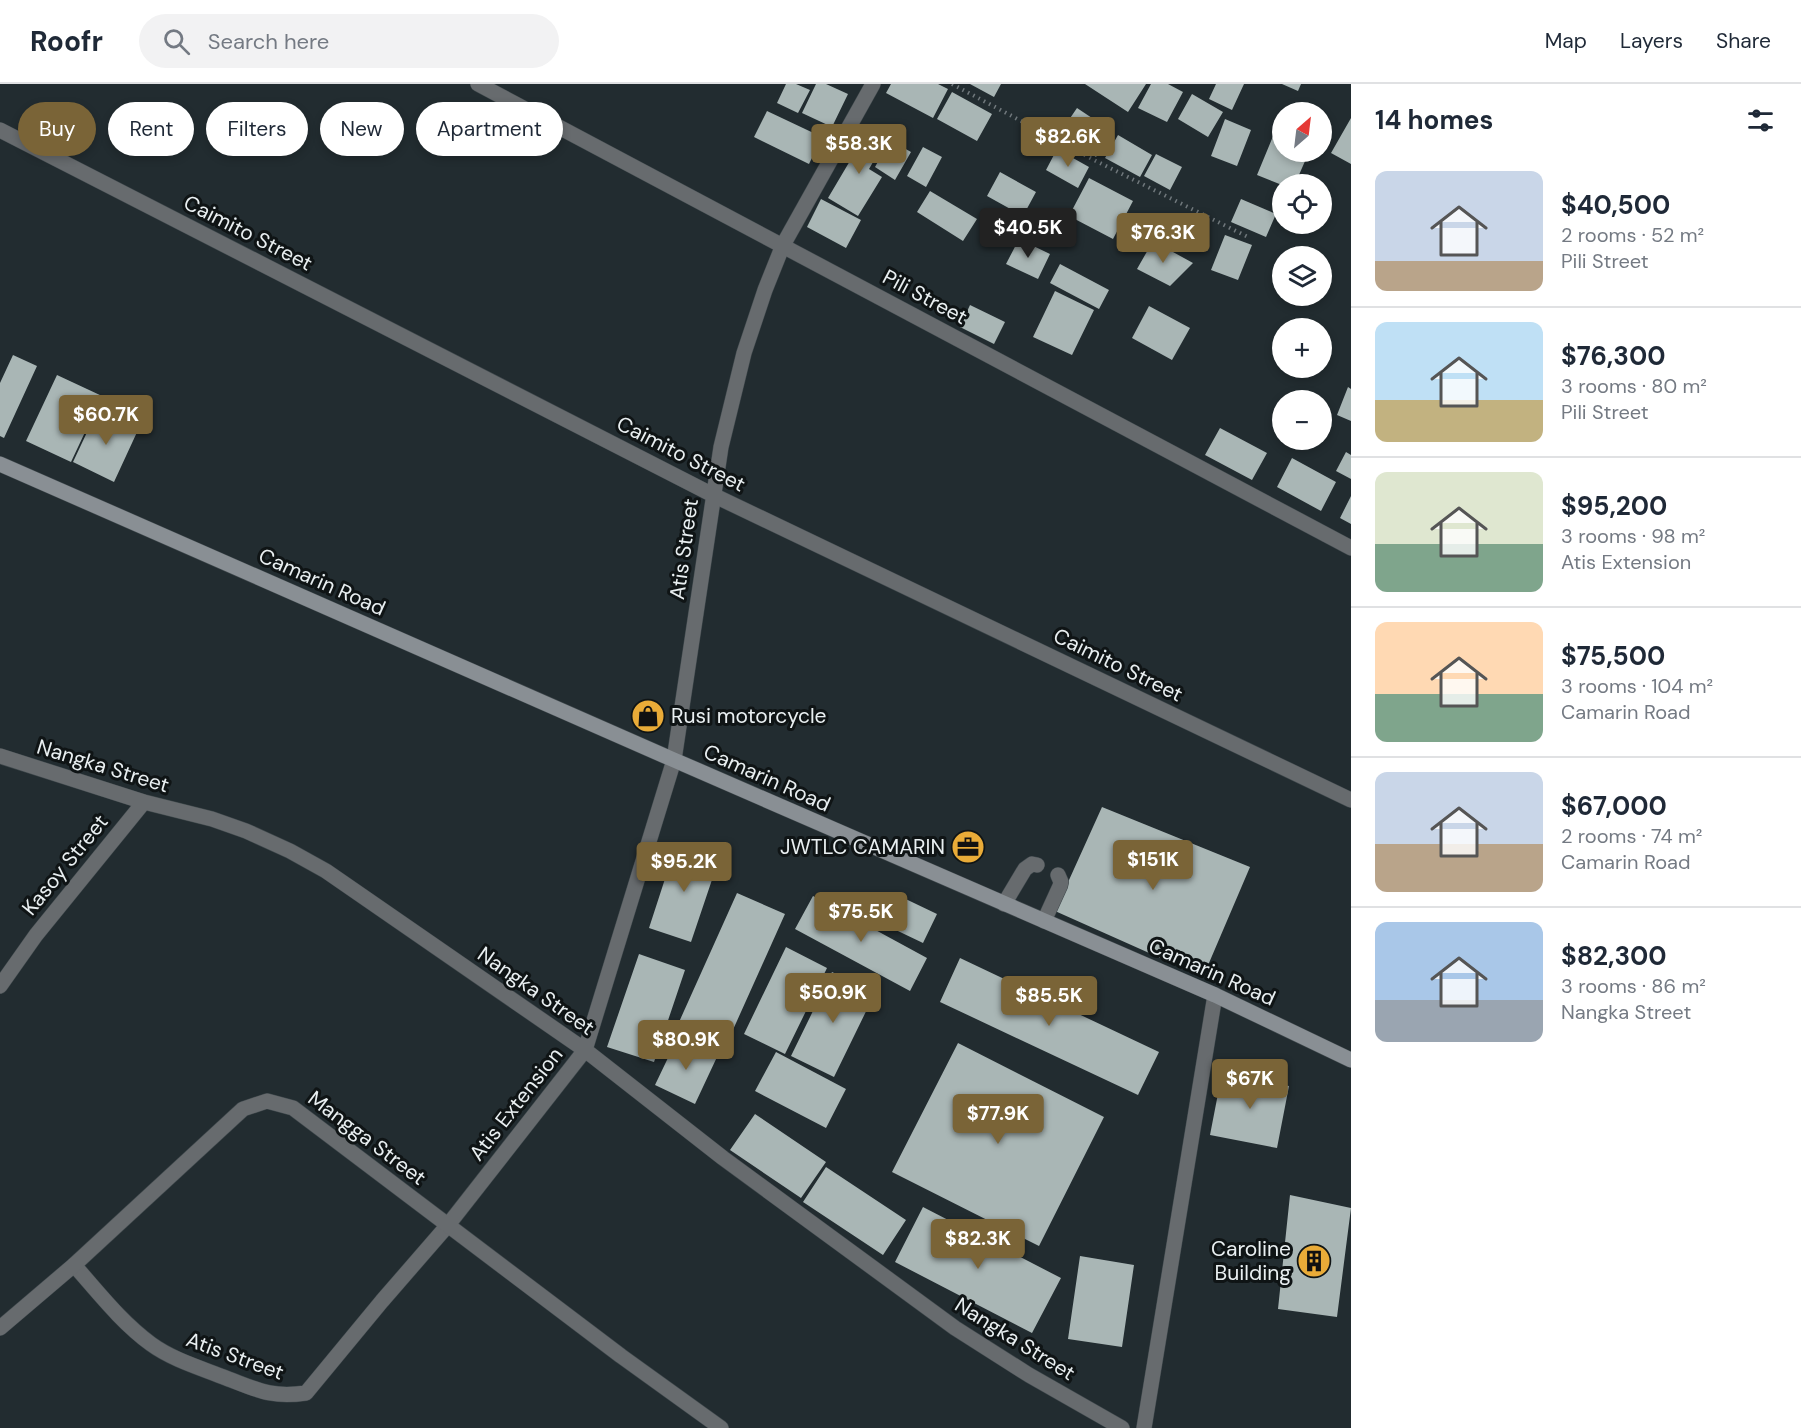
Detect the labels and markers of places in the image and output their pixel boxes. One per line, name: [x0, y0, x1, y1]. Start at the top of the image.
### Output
pin: $82.6K: [1019, 117, 1117, 168]
pin: $58.3K: [810, 124, 908, 175]
pin: $40.5K: [979, 208, 1077, 259]
pin: $76.3K: [1114, 213, 1212, 264]
pin: $60.7K: [57, 395, 155, 446]
shop icon: Rusi motorcycle: [630, 698, 666, 734]
place label: Rusi motorcycle: [671, 702, 827, 730]
office icon: JWTLC CAMARIN: [950, 829, 986, 865]
place label: JWTLC CAMARIN: [780, 833, 945, 861]
pin: $151K: [1111, 840, 1195, 891]
pin: $95.2K: [635, 842, 733, 893]
pin: $75.5K: [812, 892, 910, 943]
pin: $50.9K: [784, 973, 882, 1024]
pin: $85.5K: [1000, 976, 1098, 1027]
pin: $80.9K: [637, 1020, 735, 1071]
pin: $67K: [1214, 1059, 1286, 1110]
pin: $77.9K: [949, 1094, 1047, 1145]
pin: $82.3K: [929, 1219, 1027, 1270]
place label: Caroline Building: [1211, 1235, 1291, 1287]
building icon: Caroline Building: [1296, 1243, 1332, 1279]

